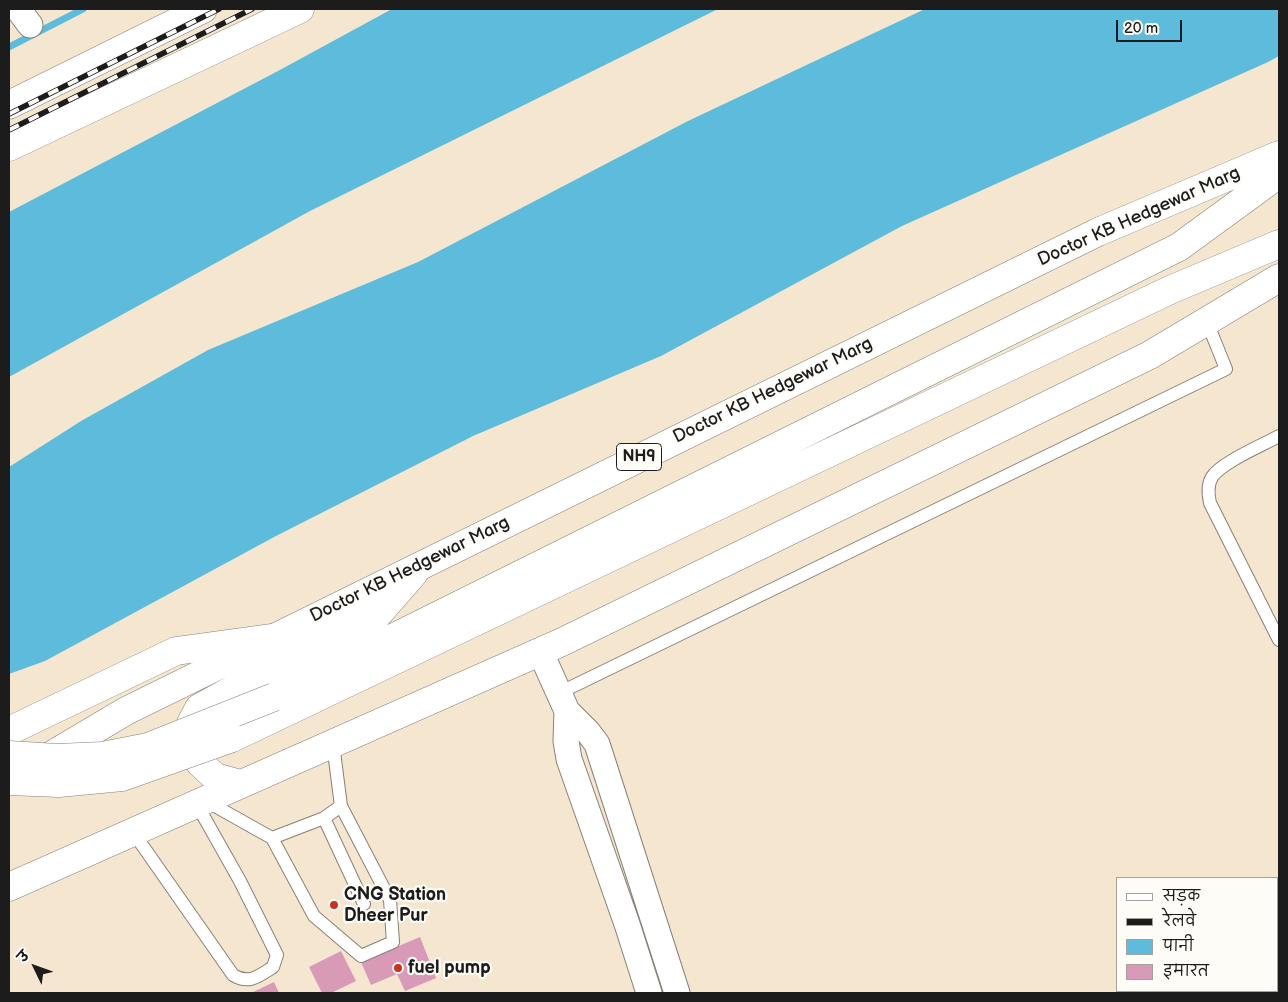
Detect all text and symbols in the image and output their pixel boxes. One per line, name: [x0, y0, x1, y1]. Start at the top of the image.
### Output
scale bar: [1118, 10, 1184, 42]
text: 20 m: [1124, 19, 1158, 38]
street label: Doctor KB Hedgewar Marg: [1035, 163, 1243, 271]
street label: Doctor KB Hedgewar Marg: [670, 333, 876, 449]
road number: NH9: [616, 444, 662, 471]
street label: Doctor KB Hedgewar Marg: [307, 512, 513, 628]
legend: [1116, 877, 1278, 992]
place label: CNG Station Dheer Pur: [344, 884, 446, 926]
text: सड़क: [1163, 887, 1200, 906]
marker: CNG Station Dheer Pur: [328, 899, 340, 911]
text: रेलवे: [1163, 912, 1196, 931]
text: पानी: [1163, 937, 1194, 956]
north arrow: [10, 942, 60, 992]
text: उ: [14, 947, 33, 966]
place label: fuel pump: [408, 957, 490, 979]
marker: fuel pump: [392, 962, 404, 974]
text: इमारत: [1163, 962, 1209, 981]

